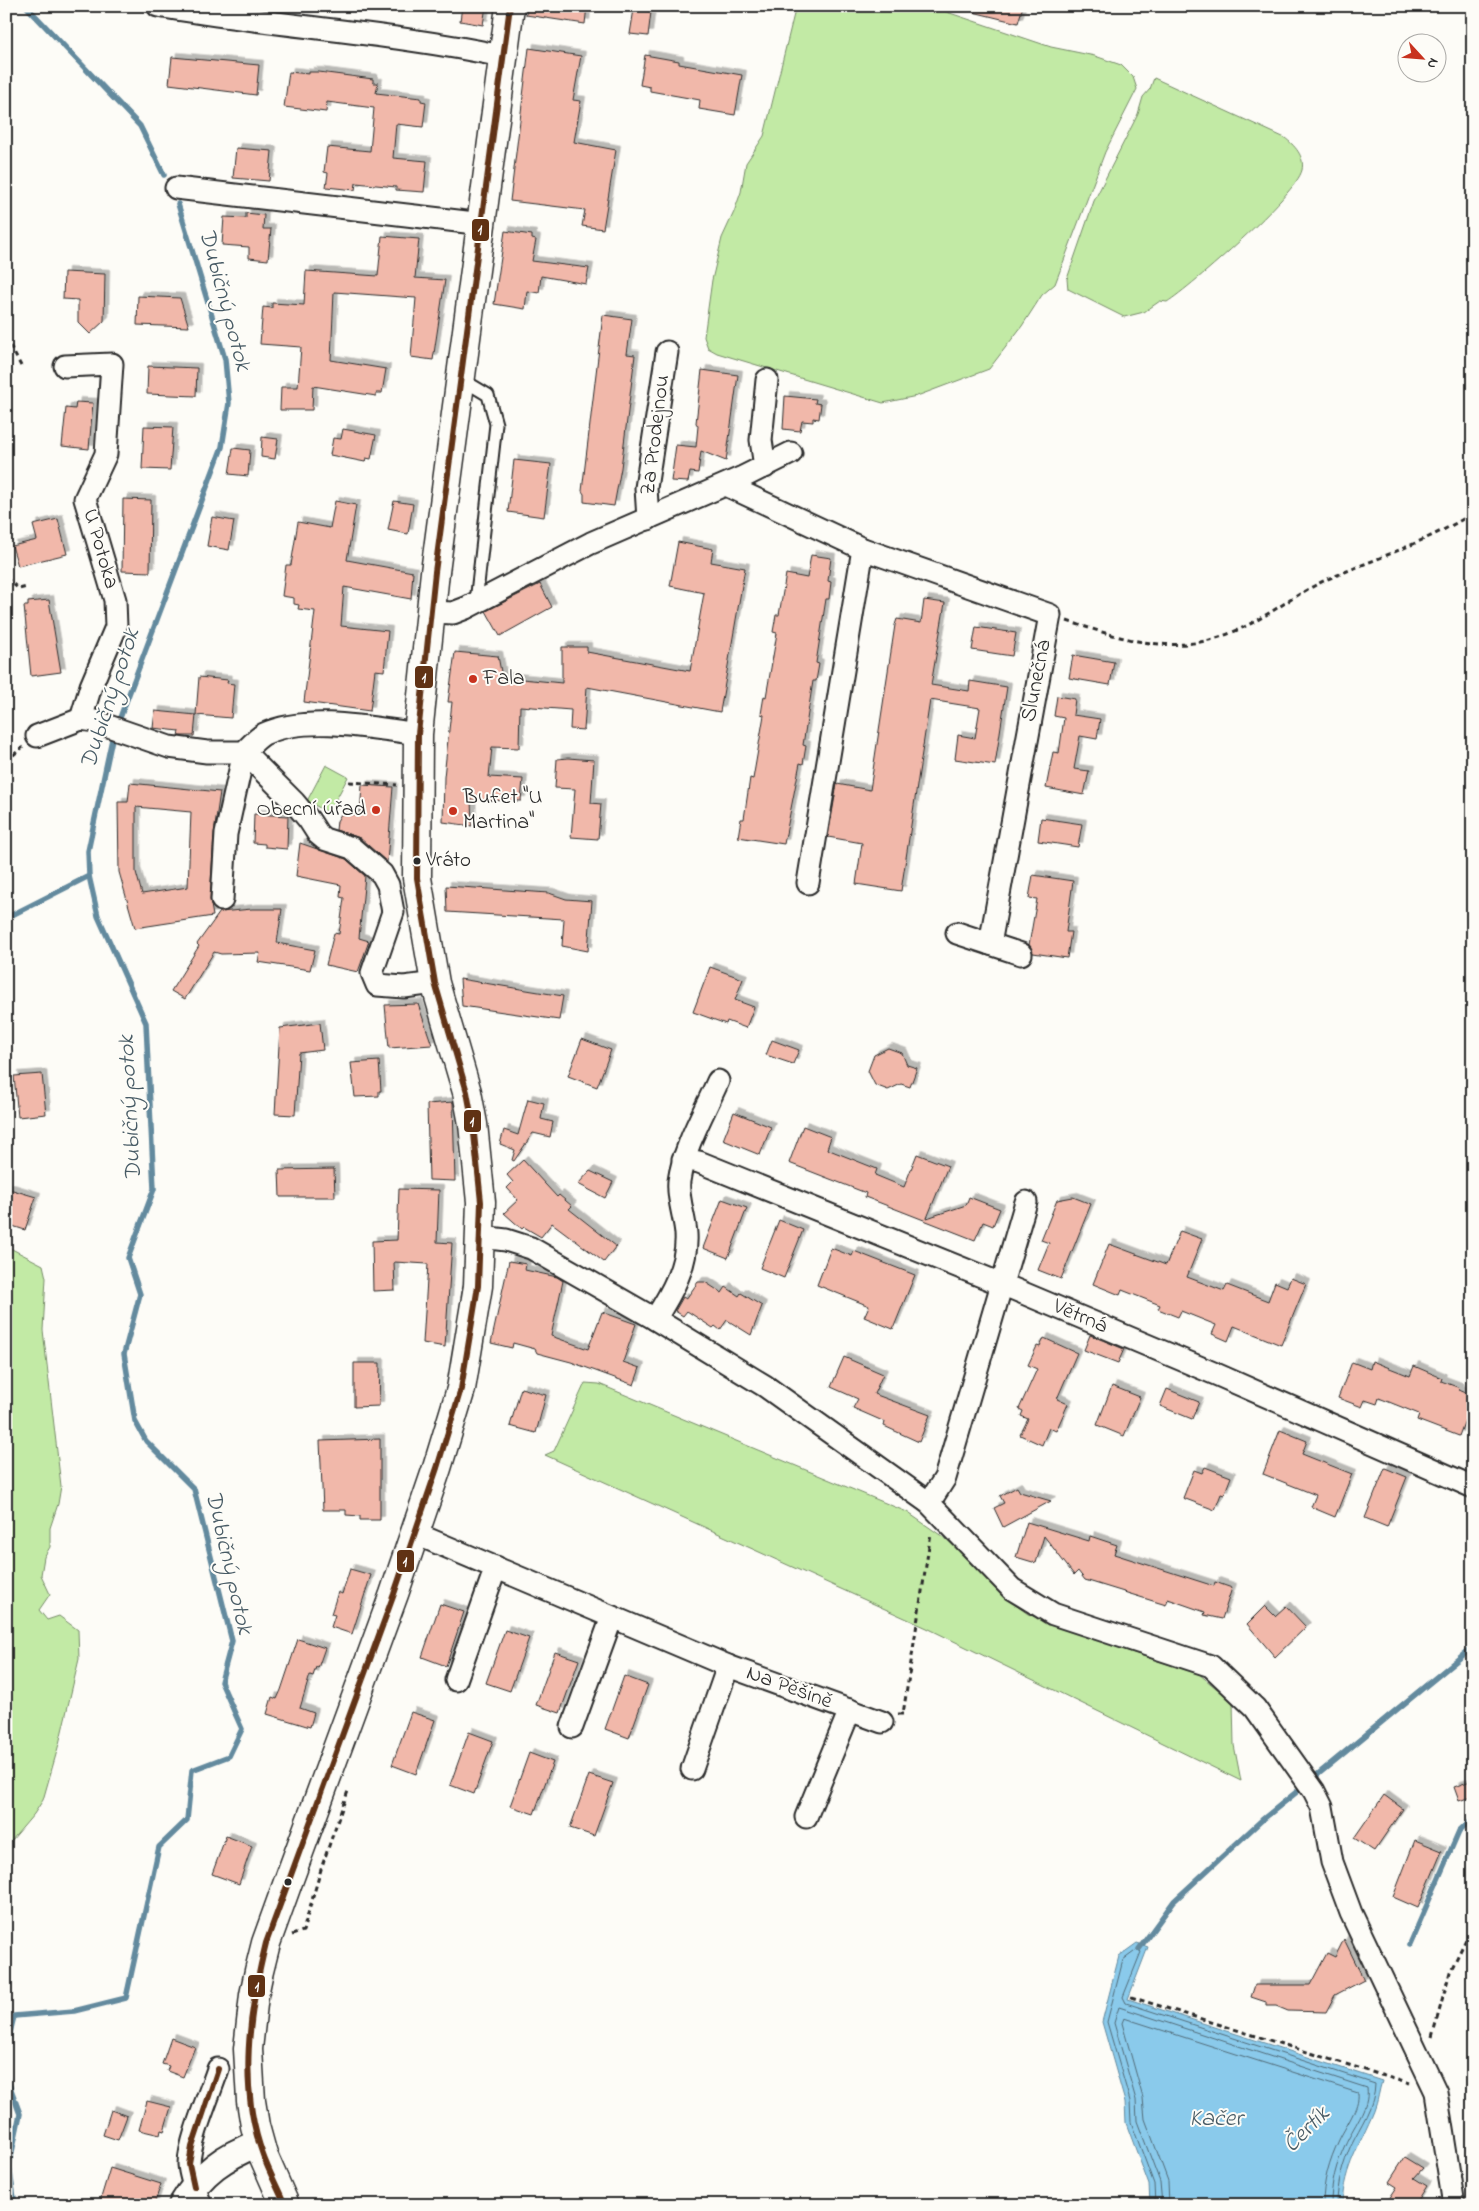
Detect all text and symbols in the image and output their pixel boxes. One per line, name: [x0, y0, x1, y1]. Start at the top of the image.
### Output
north arrow: [1396, 32, 1446, 82]
text: N: [1421, 54, 1444, 72]
line badge: 1: [471, 218, 490, 242]
text: 1: [478, 220, 483, 241]
water label: Dubičný potok: [188, 225, 260, 376]
street label: Za Prodejnou: [633, 373, 679, 497]
street label: U Potoka: [73, 505, 127, 593]
water label: Dubičný potok: [72, 623, 151, 774]
street label: Slunečná: [1013, 637, 1061, 725]
place label: Fala: [482, 663, 525, 695]
line badge: 1: [414, 665, 434, 689]
text: 1: [422, 668, 427, 689]
marker: Fala: [467, 673, 479, 685]
place label: Bufet "U Martina": [462, 782, 542, 839]
place label: Obecní úřad: [256, 794, 366, 826]
marker: Obecní úřad: [370, 804, 382, 816]
marker: Bufet "U Martina": [447, 805, 459, 817]
place label: Vráto: [425, 846, 471, 876]
marker: Vráto: [412, 856, 422, 866]
water label: Dubičný potok: [110, 1033, 152, 1182]
line badge: 1: [463, 1109, 482, 1133]
text: 1: [470, 1112, 475, 1133]
street label: Větrná: [1047, 1291, 1112, 1343]
water label: Dubičný potok: [195, 1488, 262, 1639]
line badge: 1: [396, 1549, 415, 1573]
text: 1: [403, 1552, 408, 1573]
street label: Na Pěšině: [742, 1658, 837, 1718]
unlabelled marker: [283, 1877, 293, 1887]
line badge: 1: [247, 1974, 266, 1998]
text: 1: [255, 1977, 260, 1998]
water label: Čertík: [1275, 2097, 1340, 2162]
water label: Kačer: [1189, 2102, 1245, 2137]

